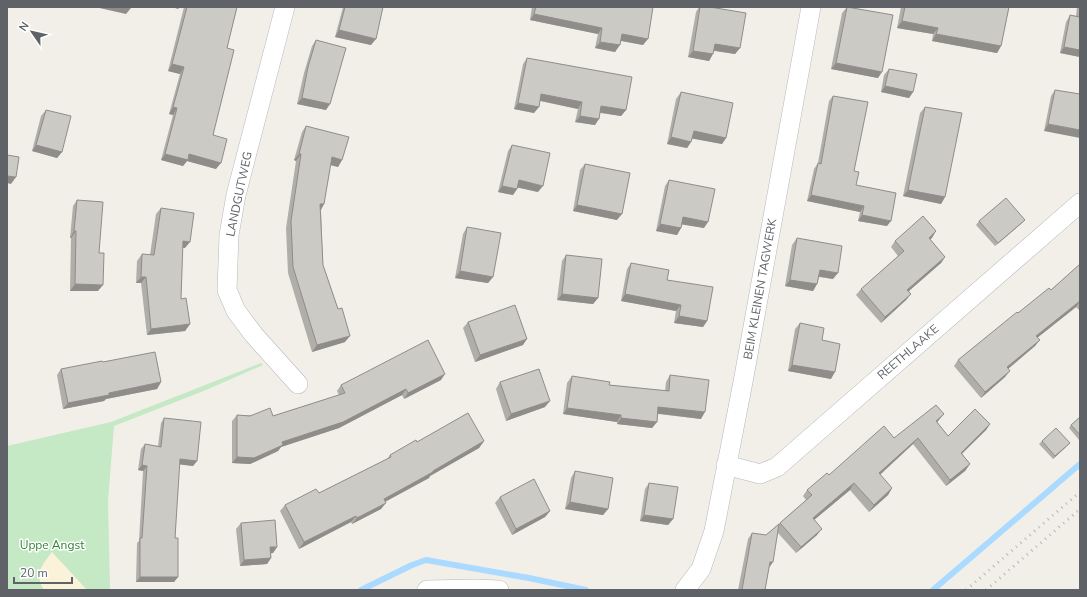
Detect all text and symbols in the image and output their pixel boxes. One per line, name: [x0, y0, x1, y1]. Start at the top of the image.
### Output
north arrow: [12, 12, 52, 52]
text: N: [16, 19, 33, 34]
street label: LANDGUTWEG: [222, 150, 256, 238]
street label: BEIM KLEINEN TAGWERK: [740, 217, 780, 361]
street label: REETHLAAKE: [874, 321, 942, 383]
park label: Uppe Angst: [20, 537, 85, 553]
scale bar: [14, 559, 72, 585]
text: 20 m: [20, 565, 48, 581]

